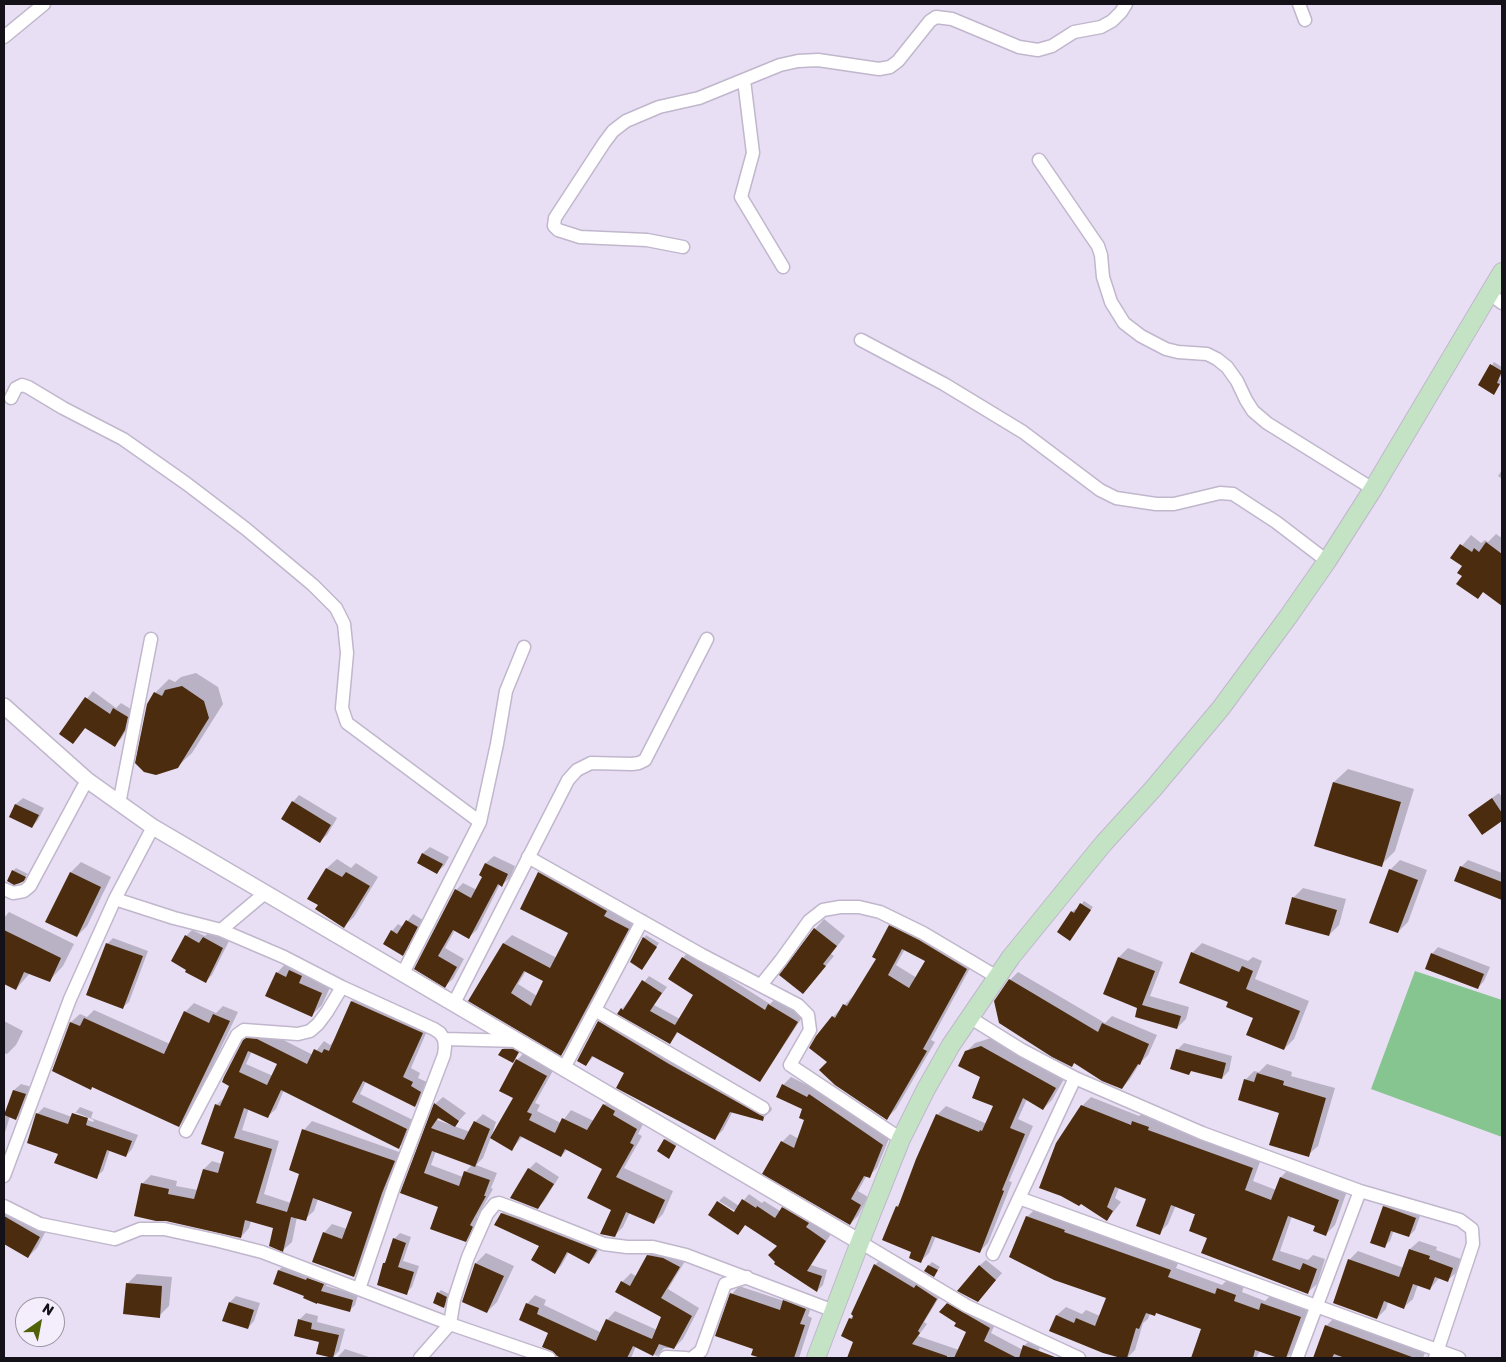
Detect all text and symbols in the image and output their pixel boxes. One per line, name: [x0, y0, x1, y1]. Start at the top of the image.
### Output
north arrow: [15, 1297, 65, 1347]
text: N: [39, 1300, 57, 1320]

